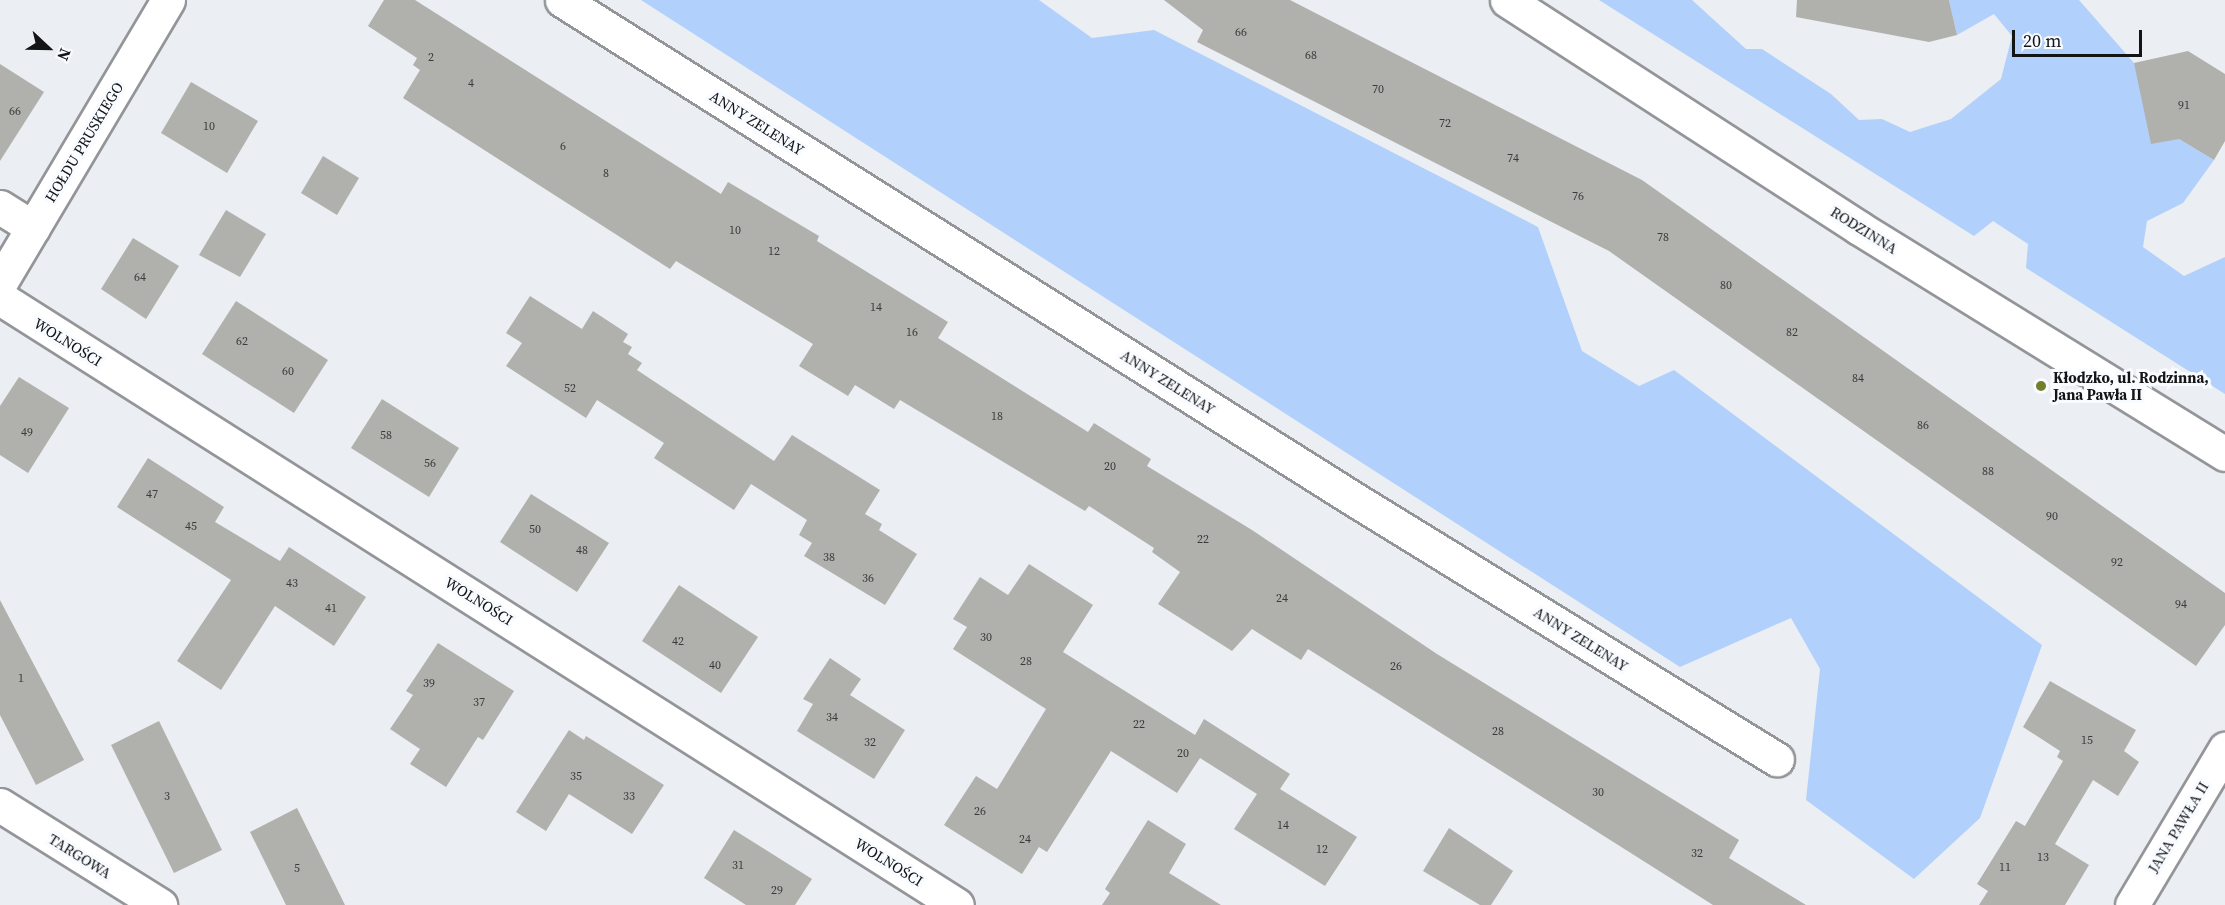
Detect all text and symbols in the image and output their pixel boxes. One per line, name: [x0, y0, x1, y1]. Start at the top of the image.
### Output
north arrow: [18, 18, 78, 78]
scale bar: [2015, 18, 2146, 56]
house number: 66: [1235, 26, 1247, 40]
text: 20 m: [2023, 28, 2061, 53]
text: N: [52, 45, 77, 64]
house number: 68: [1305, 49, 1317, 63]
house number: 2: [428, 51, 434, 65]
house number: 4: [468, 77, 474, 91]
street label: HOŁDU PRUSKIEGO: [41, 79, 127, 205]
house number: 70: [1372, 83, 1384, 97]
street label: ANNY ZELENAY: [706, 87, 808, 159]
house number: 91: [2178, 99, 2190, 113]
house number: 66: [9, 105, 21, 119]
house number: 72: [1439, 117, 1451, 131]
house number: 10: [203, 120, 215, 134]
house number: 6: [560, 140, 566, 154]
house number: 74: [1507, 152, 1519, 166]
house number: 8: [603, 167, 609, 181]
house number: 76: [1572, 190, 1584, 204]
street label: RODZINNA: [1827, 202, 1901, 258]
house number: 10: [729, 224, 741, 238]
house number: 78: [1657, 231, 1669, 245]
house number: 12: [768, 245, 780, 259]
house number: 64: [134, 271, 146, 285]
house number: 80: [1720, 279, 1732, 293]
house number: 14: [870, 301, 882, 315]
street label: WOLNOŚCI: [31, 314, 105, 370]
house number: 16: [906, 326, 918, 340]
house number: 82: [1786, 326, 1798, 340]
house number: 62: [236, 335, 248, 349]
street label: ANNY ZELENAY: [1117, 346, 1219, 418]
house number: 60: [282, 365, 294, 379]
place label: Kłodzko, ul. Rodzinna, Jana Pawła II: [2053, 368, 2209, 403]
house number: 84: [1852, 372, 1864, 386]
marker: Kłodzko, ul. Rodzinna, Jana Pawła II: [2034, 379, 2048, 393]
house number: 52: [564, 382, 576, 396]
house number: 18: [991, 410, 1003, 424]
house number: 86: [1917, 419, 1929, 433]
house number: 49: [21, 426, 33, 440]
house number: 58: [380, 429, 392, 443]
house number: 56: [424, 457, 436, 471]
house number: 20: [1104, 460, 1116, 474]
house number: 88: [1982, 465, 1994, 479]
house number: 47: [146, 488, 158, 502]
house number: 90: [2046, 510, 2058, 524]
house number: 45: [185, 520, 197, 534]
house number: 50: [529, 523, 541, 537]
house number: 22: [1197, 533, 1209, 547]
house number: 48: [576, 544, 588, 558]
house number: 38: [823, 551, 835, 565]
house number: 92: [2111, 556, 2123, 570]
house number: 36: [862, 572, 874, 586]
street label: WOLNOŚCI: [442, 573, 516, 629]
house number: 43: [286, 577, 298, 591]
house number: 24: [1276, 592, 1288, 606]
house number: 94: [2175, 598, 2187, 612]
house number: 41: [325, 602, 337, 616]
street label: ANNY ZELENAY: [1530, 603, 1632, 675]
house number: 30: [980, 631, 992, 645]
house number: 42: [672, 635, 684, 649]
house number: 28: [1020, 655, 1032, 669]
house number: 40: [709, 659, 721, 673]
house number: 26: [1390, 660, 1402, 674]
house number: 1: [18, 672, 24, 686]
house number: 39: [423, 677, 435, 691]
house number: 37: [473, 696, 485, 710]
house number: 34: [826, 711, 838, 725]
house number: 22: [1133, 718, 1145, 732]
house number: 28: [1492, 725, 1504, 739]
house number: 15: [2081, 734, 2093, 748]
house number: 32: [864, 736, 876, 750]
house number: 20: [1177, 747, 1189, 761]
house number: 35: [570, 770, 582, 784]
street label: JANA PAWŁA II: [2144, 778, 2212, 876]
house number: 30: [1592, 786, 1604, 800]
house number: 3: [164, 790, 170, 804]
house number: 33: [623, 790, 635, 804]
house number: 26: [974, 805, 986, 819]
house number: 14: [1277, 819, 1289, 833]
street label: TARGOWA: [45, 830, 115, 882]
house number: 24: [1019, 833, 1031, 847]
street label: WOLNOŚCI: [852, 834, 926, 890]
house number: 12: [1316, 843, 1328, 857]
house number: 32: [1691, 847, 1703, 861]
house number: 13: [2037, 851, 2049, 865]
house number: 31: [732, 859, 744, 873]
house number: 11: [1999, 861, 2011, 875]
house number: 5: [294, 862, 300, 876]
house number: 29: [771, 884, 783, 898]

